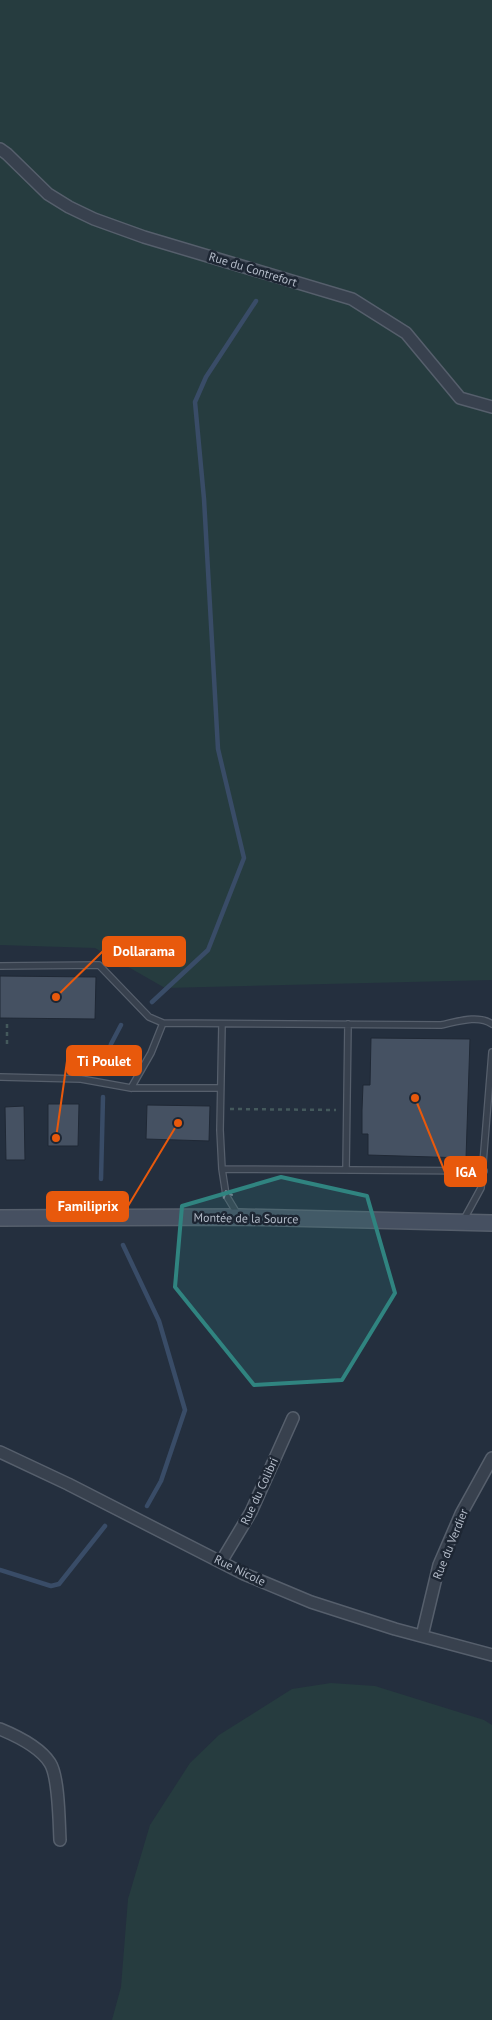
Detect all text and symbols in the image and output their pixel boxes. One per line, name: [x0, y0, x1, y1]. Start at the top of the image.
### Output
street label: Rue du Contrefort: [207, 248, 299, 290]
callout: Dollarama: [103, 937, 185, 966]
text: Dollarama: [113, 942, 175, 960]
callout: Ti Poulet: [67, 1046, 141, 1075]
text: Ti Poulet: [77, 1052, 131, 1070]
callout: IGA: [445, 1157, 486, 1186]
text: IGA: [456, 1163, 477, 1181]
one-way arrow: [223, 1190, 233, 1199]
callout: Familiprix: [47, 1192, 128, 1221]
text: Familiprix: [58, 1197, 119, 1215]
street label: Montée de la Source: [194, 1210, 298, 1226]
street label: Rue du Colibri: [237, 1455, 281, 1527]
street label: Rue du Verdier: [429, 1507, 471, 1581]
street label: Rue Nicole: [212, 1551, 268, 1589]

